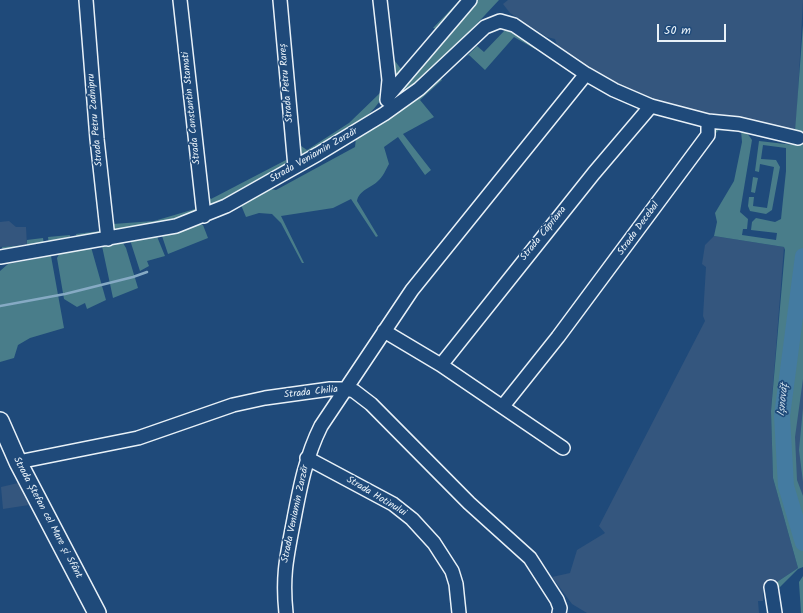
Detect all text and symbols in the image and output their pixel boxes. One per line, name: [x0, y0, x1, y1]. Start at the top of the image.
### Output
scale bar: [659, 16, 728, 42]
text: 50 m: [664, 21, 691, 40]
street label: Strada Petru Rareș: [278, 43, 296, 123]
street label: Strada Constantin Stamati: [180, 51, 204, 165]
street label: Strada Petru Zadnipru: [86, 73, 106, 167]
street label: Strada Veniamin Zarzăr: [268, 126, 360, 186]
street label: Strada Decebal: [616, 200, 662, 258]
street label: Strada Căpriana: [518, 204, 570, 264]
water label: Ișnovăț: [776, 383, 792, 417]
street label: Strada Chilia: [283, 384, 339, 402]
street label: Strada Ștefan cel Mare și Sfânt: [10, 455, 84, 581]
street label: Strada Veniamin Zarzăr: [280, 464, 312, 564]
street label: Strada Hotinului: [344, 474, 408, 520]

